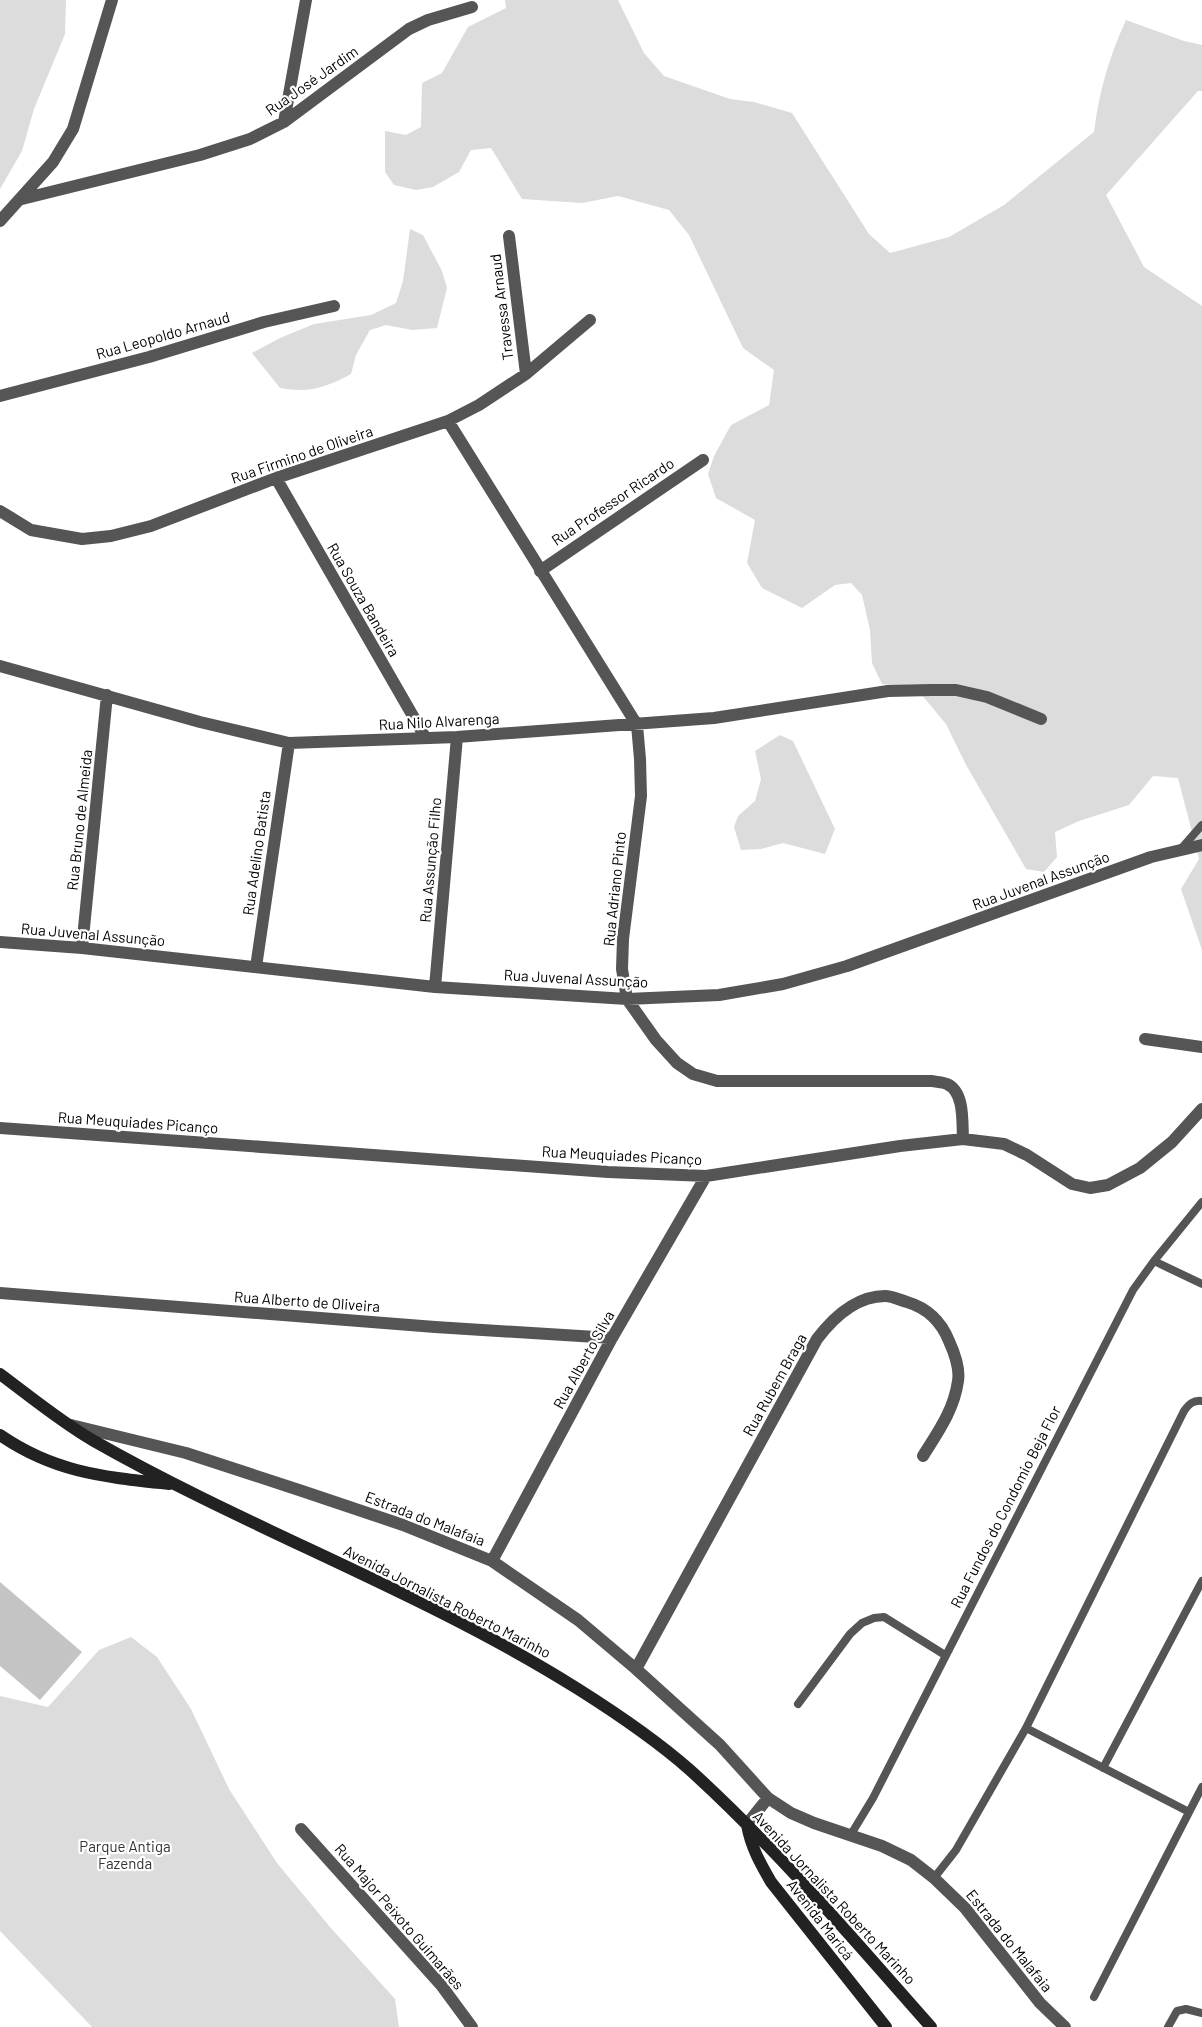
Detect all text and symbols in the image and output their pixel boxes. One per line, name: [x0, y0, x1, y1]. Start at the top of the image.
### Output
street label: Rua José Jardim: [262, 42, 361, 119]
street label: Travessa Arnaud: [486, 253, 516, 361]
street label: Rua Leopoldo Arnaud: [94, 307, 232, 363]
street label: Rua Firmino de Oliveira: [228, 421, 375, 487]
street label: Rua Professor Ricardo: [548, 454, 677, 549]
street label: Rua Souza Bandeira: [324, 539, 404, 660]
street label: Rua Nilo Alvarenga: [378, 709, 500, 733]
street label: Rua Bruno de Almeida: [63, 749, 95, 891]
street label: Rua Adelino Batista: [238, 789, 274, 916]
street label: Rua Assunção Filho: [416, 797, 444, 923]
street label: Rua Adriano Pinto: [599, 831, 629, 947]
street label: Rua Juvenal Assunção: [970, 847, 1112, 913]
street label: Rua Juvenal Assunção: [20, 919, 166, 949]
street label: Rua Juvenal Assunção: [503, 965, 649, 991]
street label: Rua Meuquiades Picanço: [57, 1107, 219, 1137]
street label: Rua Meuquiades Picanço: [541, 1142, 703, 1168]
street label: Rua Alberto de Oliveira: [234, 1287, 381, 1315]
street label: Rua Alberto Silva: [549, 1307, 617, 1412]
street label: Rua Rubem Braga: [738, 1330, 810, 1439]
street label: Rua Fundos do Condomio Beja Flor: [946, 1402, 1064, 1611]
street label: Estrada do Malafaia: [363, 1487, 488, 1549]
street label: Avenida Jornalista Roberto Marinho: [341, 1541, 554, 1661]
street label: Avenida Jornalista Roberto Marinho: [750, 1807, 920, 1988]
park label: Parque Antiga Fazenda: [79, 1837, 171, 1872]
street label: Rua Major Peixoto Guimarães: [331, 1840, 468, 1993]
street label: Avenida Maricá: [784, 1875, 858, 1963]
street label: Estrada do Malafaia: [963, 1885, 1057, 1995]

